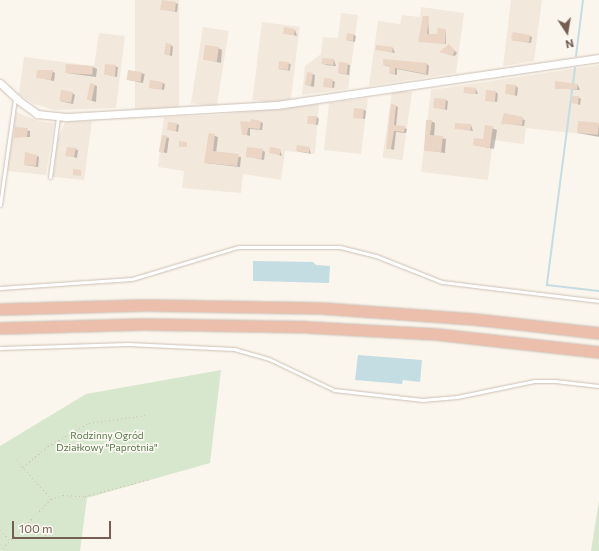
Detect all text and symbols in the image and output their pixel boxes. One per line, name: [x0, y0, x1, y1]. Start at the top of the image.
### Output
north arrow: [547, 12, 587, 52]
text: N: [564, 37, 575, 51]
park label: Rodzinny Ogród Działkowy "Paprotnia": [56, 429, 158, 452]
scale bar: [14, 513, 113, 539]
text: 100 m: [19, 521, 53, 535]

